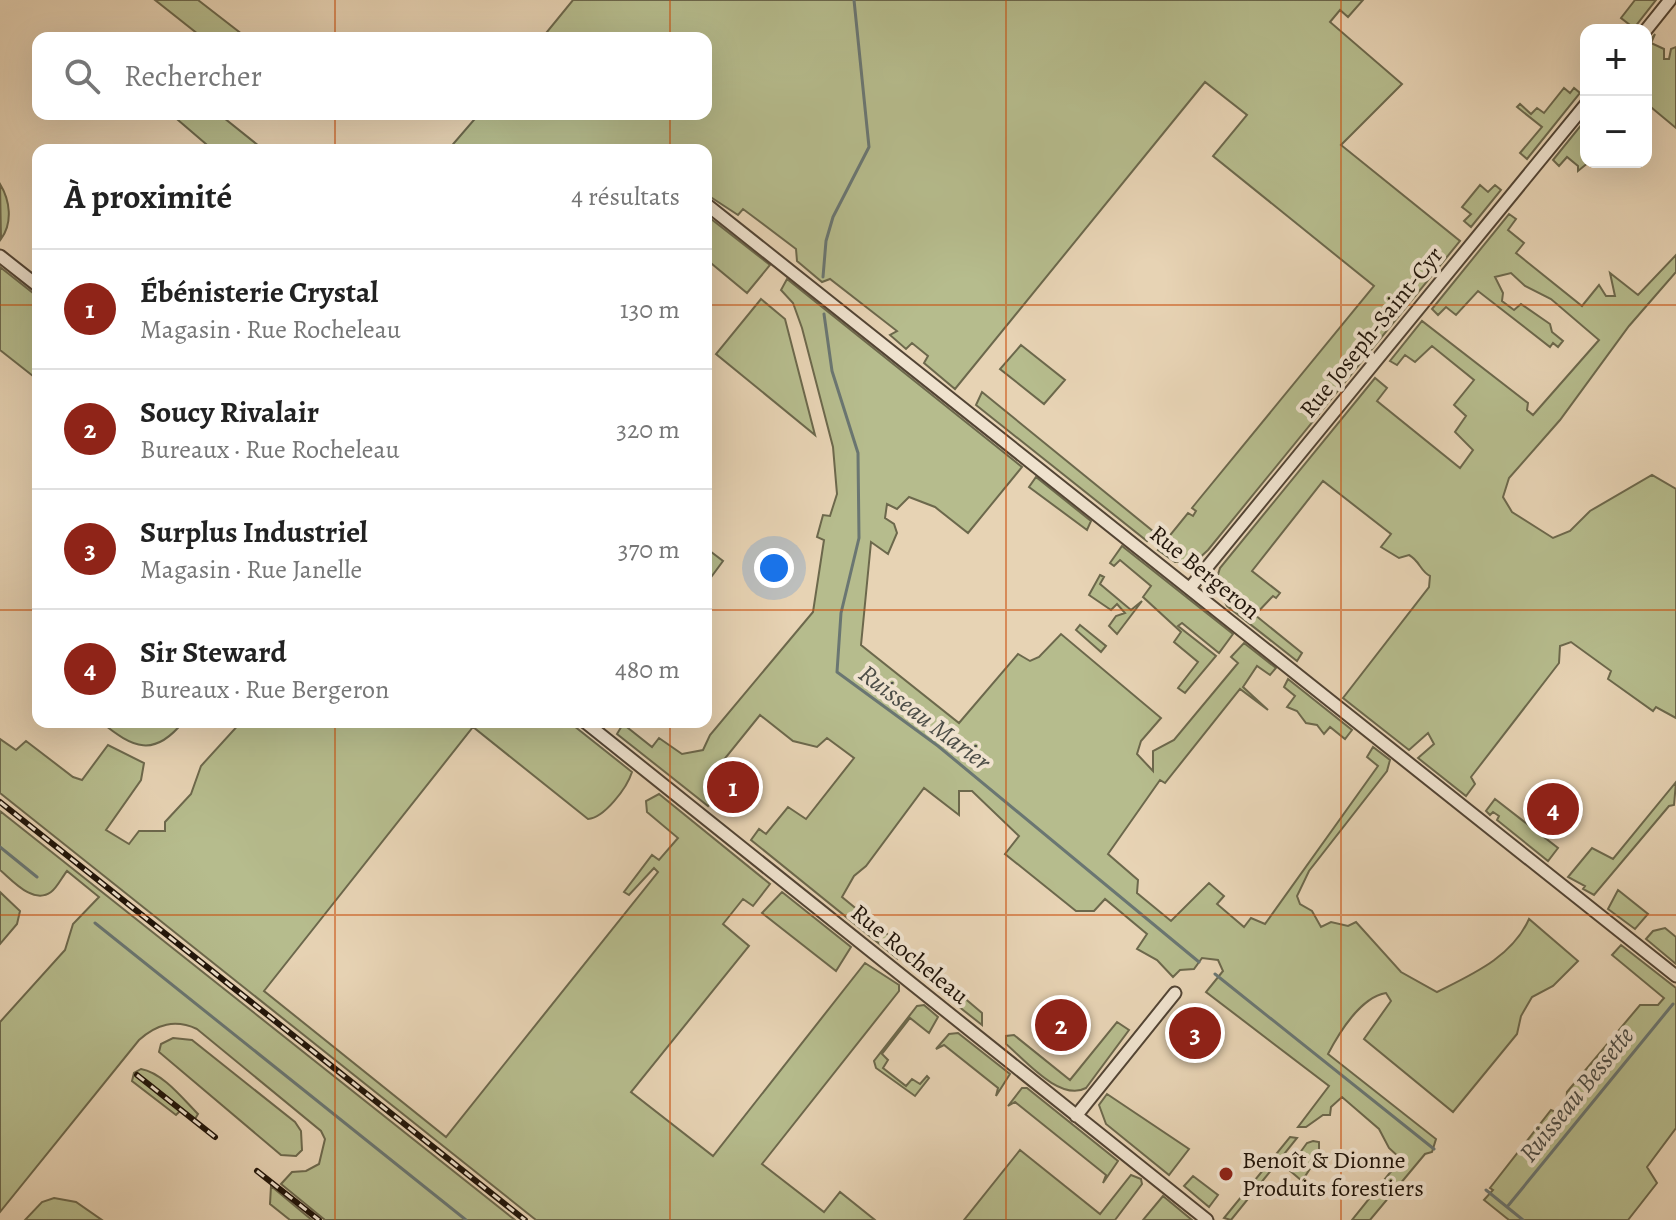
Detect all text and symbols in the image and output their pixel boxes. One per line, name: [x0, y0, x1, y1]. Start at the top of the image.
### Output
map controls: [1580, 24, 1652, 168]
button: +: [1580, 24, 1652, 96]
search box: [32, 32, 712, 120]
icon: search: [60, 54, 104, 98]
text: Rechercher: [124, 56, 262, 96]
button: −: [1580, 96, 1652, 168]
text: À proximité: [64, 173, 232, 220]
text: 4 résultats: [571, 179, 680, 214]
street label: Rue Joseph-Saint-Cyr: [1292, 240, 1450, 424]
text: Ébénisterie Crystal: [140, 272, 378, 312]
text: 1: [85, 292, 95, 327]
text: 130 m: [620, 292, 680, 327]
text: Magasin · Rue Rocheleau: [140, 312, 401, 347]
text: Soucy Rivalair: [140, 392, 319, 432]
text: 2: [84, 412, 96, 447]
text: 320 m: [616, 412, 680, 447]
text: Bureaux · Rue Rocheleau: [140, 432, 400, 467]
text: Surplus Industriel: [140, 512, 368, 552]
street label: Rue Bergeron: [1143, 518, 1267, 626]
text: 3: [84, 532, 96, 567]
text: 370 m: [618, 532, 680, 567]
your location: [754, 548, 794, 588]
text: Magasin · Rue Janelle: [140, 552, 362, 587]
text: Sir Steward: [140, 632, 287, 672]
text: 4: [84, 652, 96, 687]
text: 480 m: [615, 652, 680, 687]
water label: Ruisseau Marier: [852, 656, 999, 779]
text: Bureaux · Rue Bergeron: [140, 672, 389, 707]
pin: 1: [707, 757, 759, 817]
pin: 4: [1527, 779, 1579, 839]
street label: Rue Rocheleau: [844, 897, 976, 1011]
pin: 2: [1035, 995, 1087, 1055]
pin: 3: [1169, 1003, 1221, 1063]
water label: Ruisseau Bessette: [1511, 1019, 1642, 1169]
place label: Benoît & Dionne Produits forestiers: [1242, 1144, 1424, 1204]
marker: Benoît & Dionne Produits forestiers: [1217, 1165, 1235, 1183]

